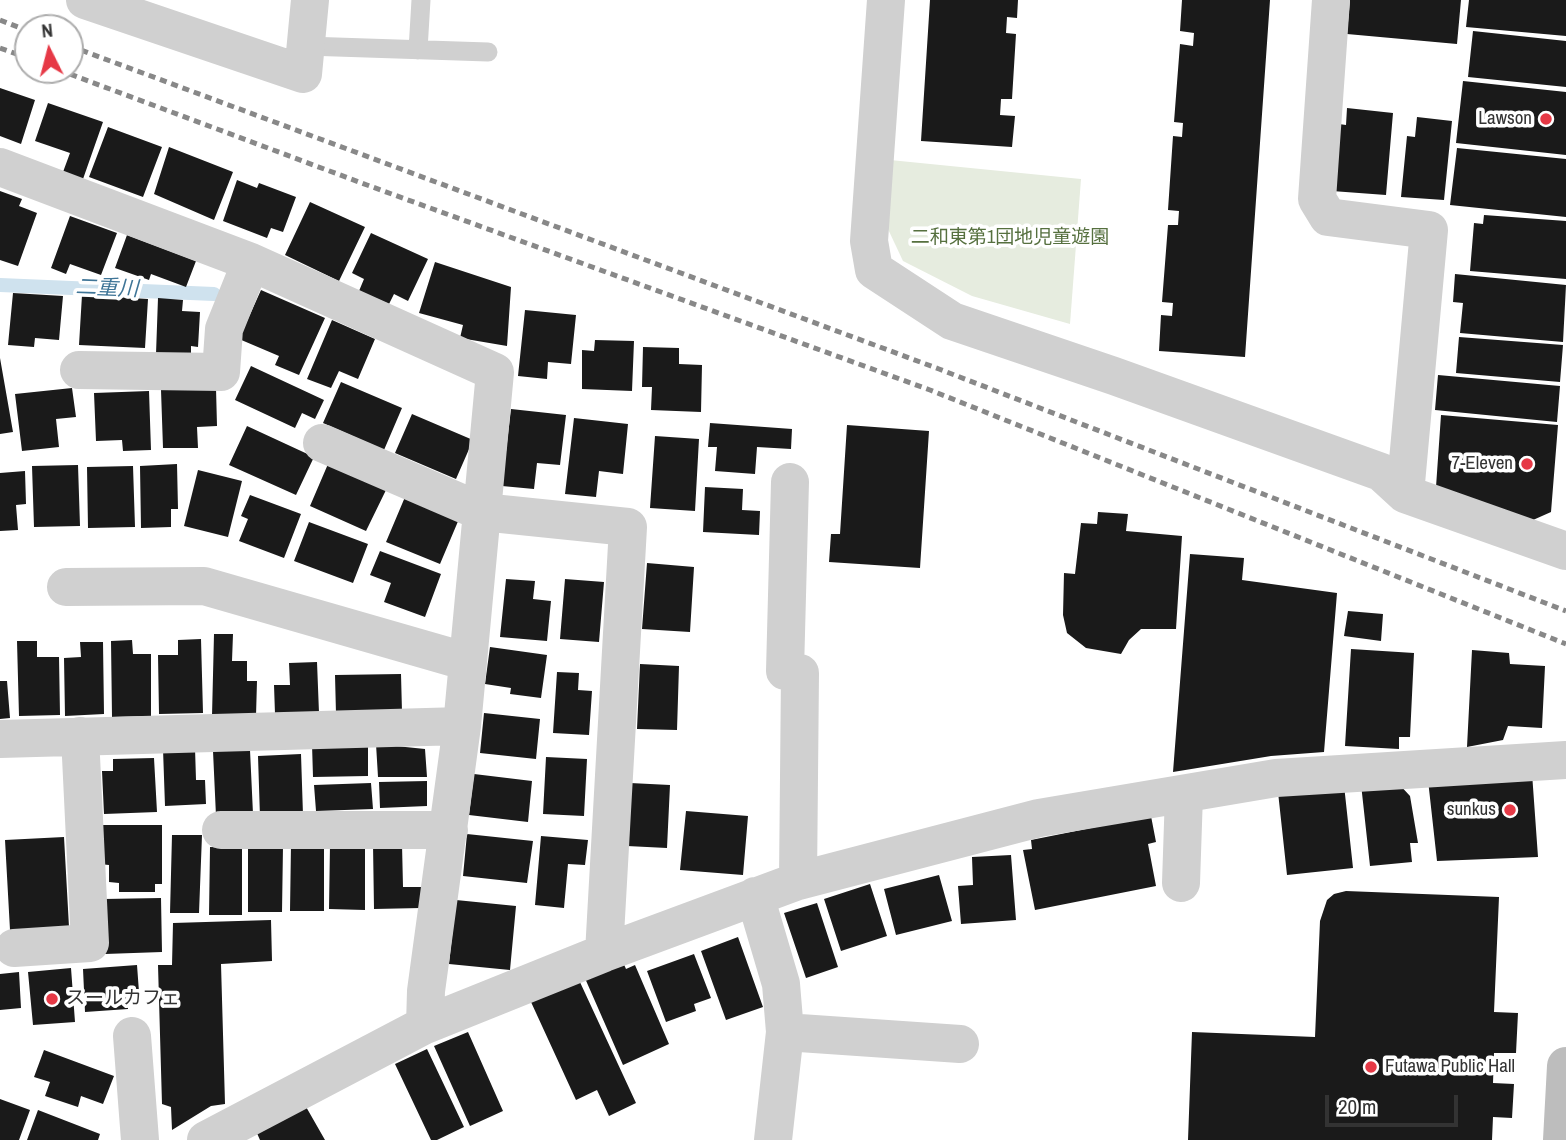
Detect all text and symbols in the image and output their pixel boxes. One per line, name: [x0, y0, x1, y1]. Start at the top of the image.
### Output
north arrow: [14, 14, 84, 84]
text: N: [40, 17, 54, 44]
place label: Lawson: [1478, 108, 1532, 130]
marker: Lawson: [1538, 111, 1554, 127]
park label: 二和東第1団地児童遊園: [911, 227, 1109, 249]
water label: 二重川: [75, 275, 139, 303]
place label: 7-Eleven: [1452, 453, 1513, 475]
marker: 7-Eleven: [1519, 456, 1535, 472]
place label: sunkus: [1447, 799, 1496, 821]
marker: sunkus: [1502, 802, 1518, 818]
place label: スールカフェ: [66, 988, 180, 1010]
marker: スールカフェ: [44, 991, 60, 1007]
place label: Futawa Public Hall: [1385, 1056, 1515, 1078]
marker: Futawa Public Hall: [1363, 1059, 1379, 1075]
scale bar: [1328, 1080, 1461, 1124]
text: 20 m: [1338, 1092, 1376, 1121]

